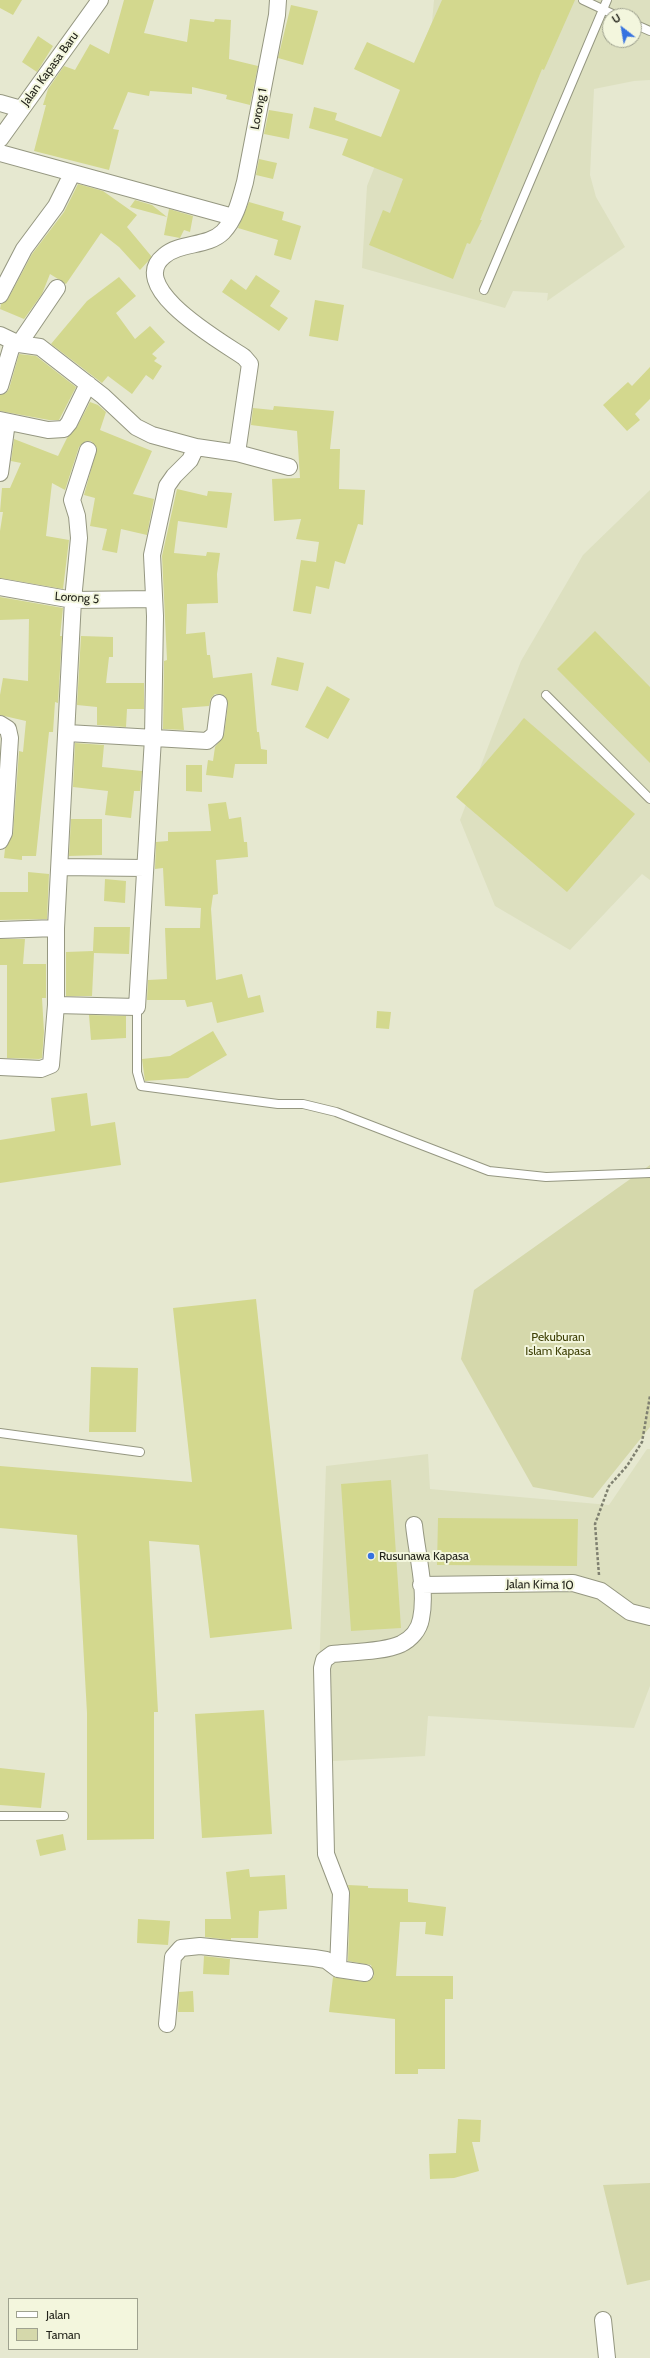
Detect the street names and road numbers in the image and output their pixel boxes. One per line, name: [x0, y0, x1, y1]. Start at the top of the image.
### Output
street label: Jalan Kapasa Baru: [18, 29, 82, 109]
street label: Lorong 1: [248, 87, 270, 131]
street label: Lorong 5: [54, 589, 100, 607]
street label: Jalan Kima 10: [506, 1577, 574, 1593]

